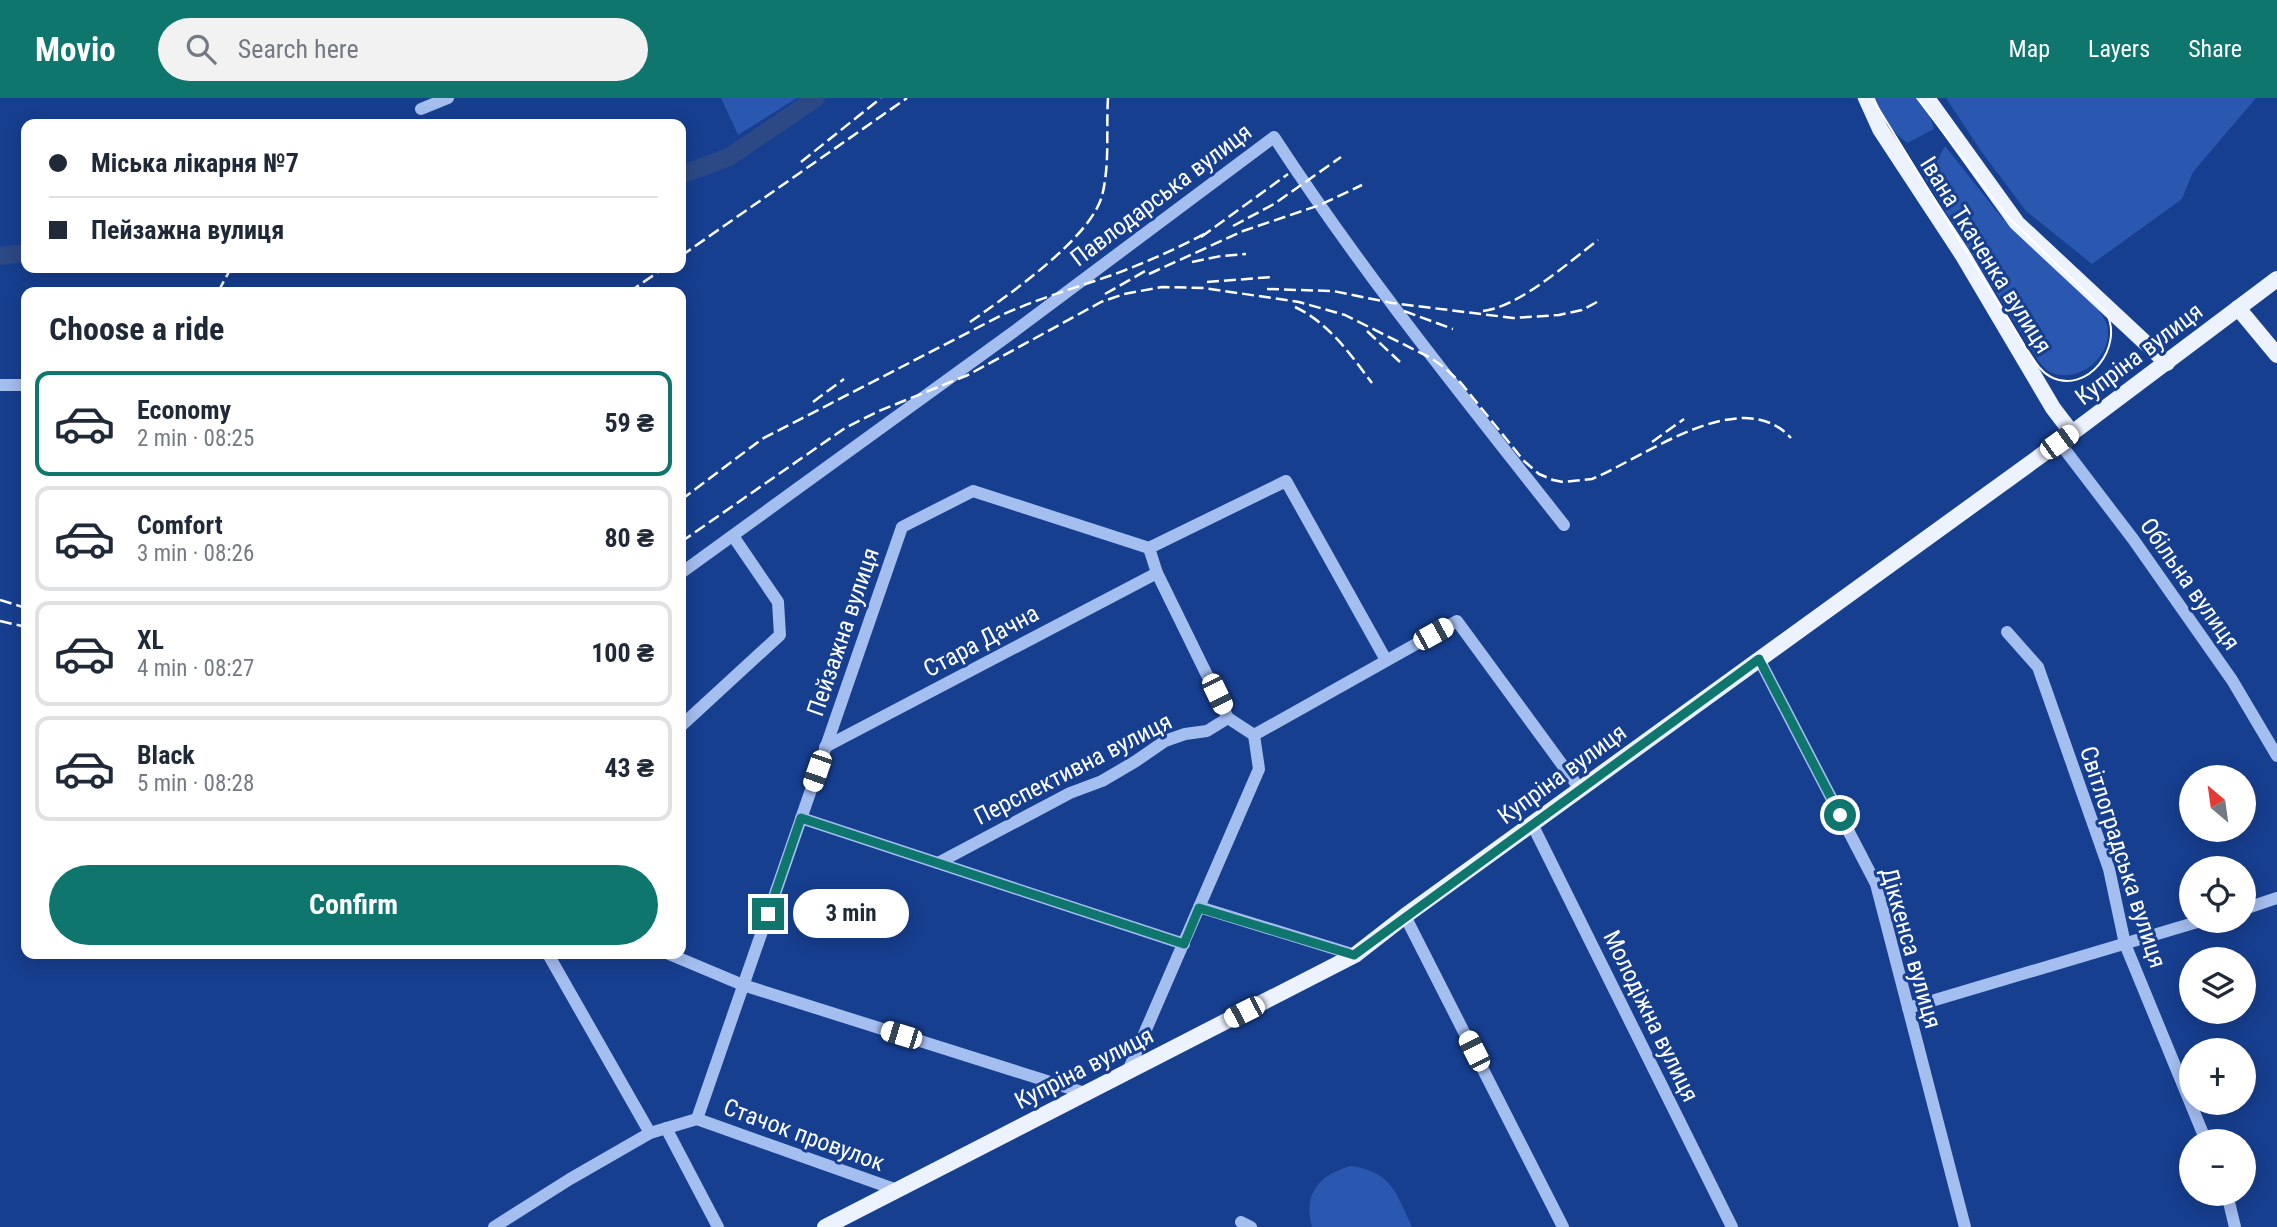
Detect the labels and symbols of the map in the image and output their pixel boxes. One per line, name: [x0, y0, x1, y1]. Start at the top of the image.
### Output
street label: Павлодарська вулиця: [1065, 118, 1257, 272]
street label: Івана Ткаченка вулиця: [1914, 152, 2058, 358]
street label: Купріна вулиця: [2070, 297, 2208, 411]
car: [2036, 421, 2083, 463]
street label: Обільна вулиця: [2134, 513, 2246, 655]
street label: Пейзажна вулиця: [801, 544, 885, 720]
street label: Стара Дачна: [919, 599, 1043, 683]
car: [1410, 615, 1457, 653]
car: [1199, 671, 1236, 717]
street label: Перспективна вулиця: [970, 707, 1176, 831]
street label: Купріна вулиця: [1492, 718, 1632, 830]
street label: Світлоградська вулиця: [2074, 743, 2172, 971]
car: [801, 748, 834, 794]
north arrow: [2179, 765, 2256, 842]
route start: [1824, 799, 1856, 831]
street label: Діккенса вулиця: [1875, 864, 1947, 1032]
callout: 3 min: [792, 890, 908, 938]
route end: [752, 898, 784, 930]
street label: Молодіжна вулиця: [1597, 926, 1705, 1106]
car: [1221, 993, 1268, 1031]
car: [878, 1019, 925, 1051]
street label: Купріна вулиця: [1010, 1021, 1158, 1115]
car: [1456, 1028, 1493, 1074]
street label: Стачок провулок: [720, 1093, 889, 1177]

